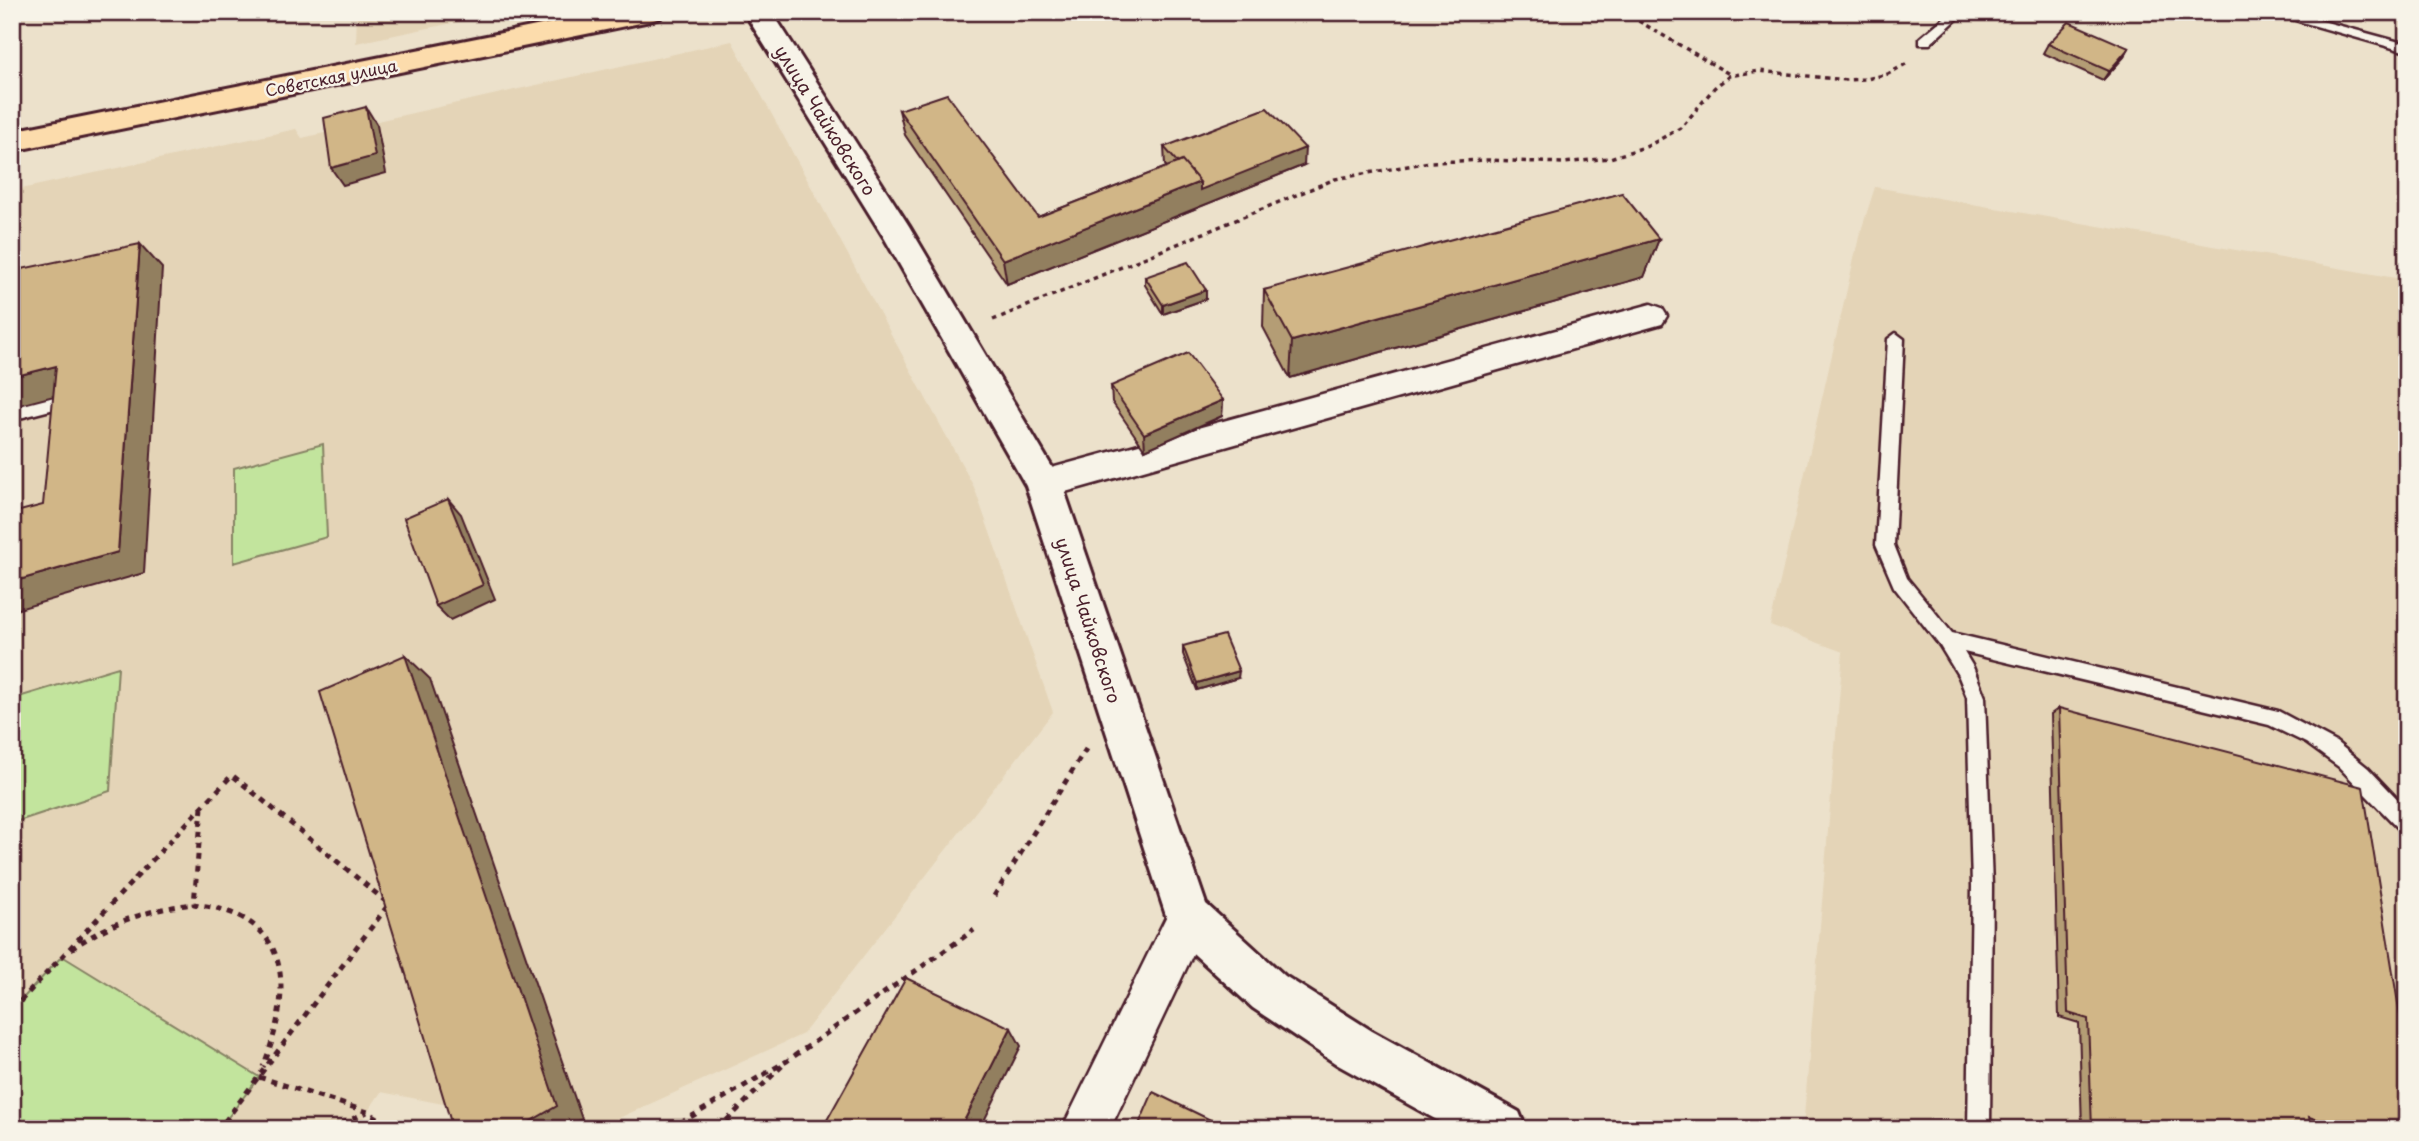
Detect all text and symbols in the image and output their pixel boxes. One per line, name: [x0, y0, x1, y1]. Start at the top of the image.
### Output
street label: улица Чайковского: [769, 39, 883, 201]
street label: Советская улица: [263, 52, 399, 102]
street label: улица Чайковского: [1049, 533, 1129, 707]

